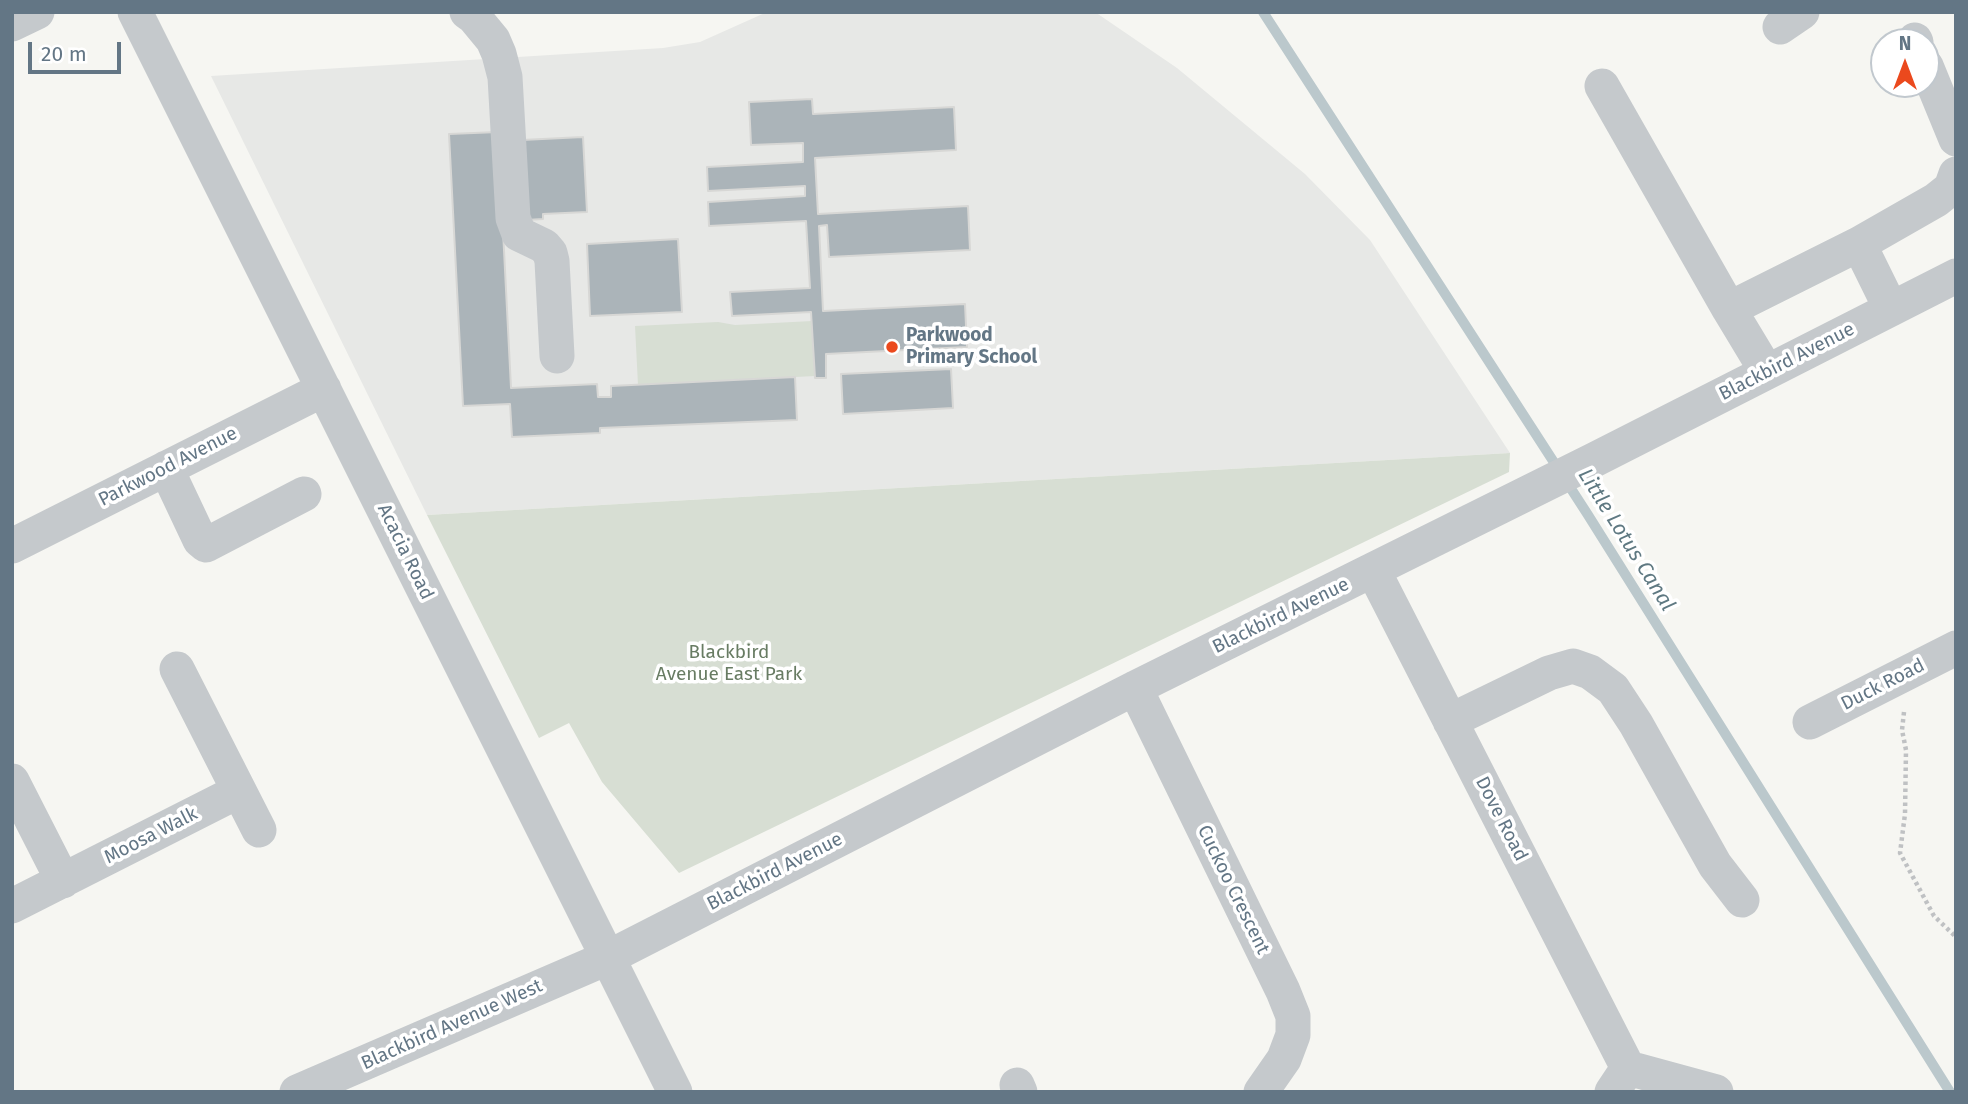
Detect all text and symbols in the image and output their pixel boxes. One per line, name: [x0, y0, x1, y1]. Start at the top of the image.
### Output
scale bar: [32, 28, 124, 72]
north arrow: [1870, 28, 1940, 98]
text: N: [1899, 32, 1911, 55]
text: 20 m: [41, 41, 87, 67]
street label: Blackbird Avenue: [1715, 318, 1859, 406]
place label: Parkwood Primary School: [906, 325, 1037, 369]
marker: Parkwood Primary School: [884, 339, 900, 355]
street label: Parkwood Avenue: [95, 422, 241, 512]
water label: Little Lotus Canal: [1572, 464, 1680, 616]
street label: Acacia Road: [372, 500, 438, 604]
street label: Blackbird Avenue: [1209, 573, 1353, 659]
park label: Blackbird Avenue East Park: [656, 642, 802, 686]
street label: Duck Road: [1837, 654, 1929, 716]
street label: Dove Road: [1470, 773, 1532, 865]
street label: Moosa Walk: [101, 803, 201, 869]
street label: Cuckoo Crescent: [1192, 822, 1274, 958]
street label: Blackbird Avenue: [703, 828, 847, 916]
street label: Blackbird Avenue West: [358, 975, 546, 1075]

